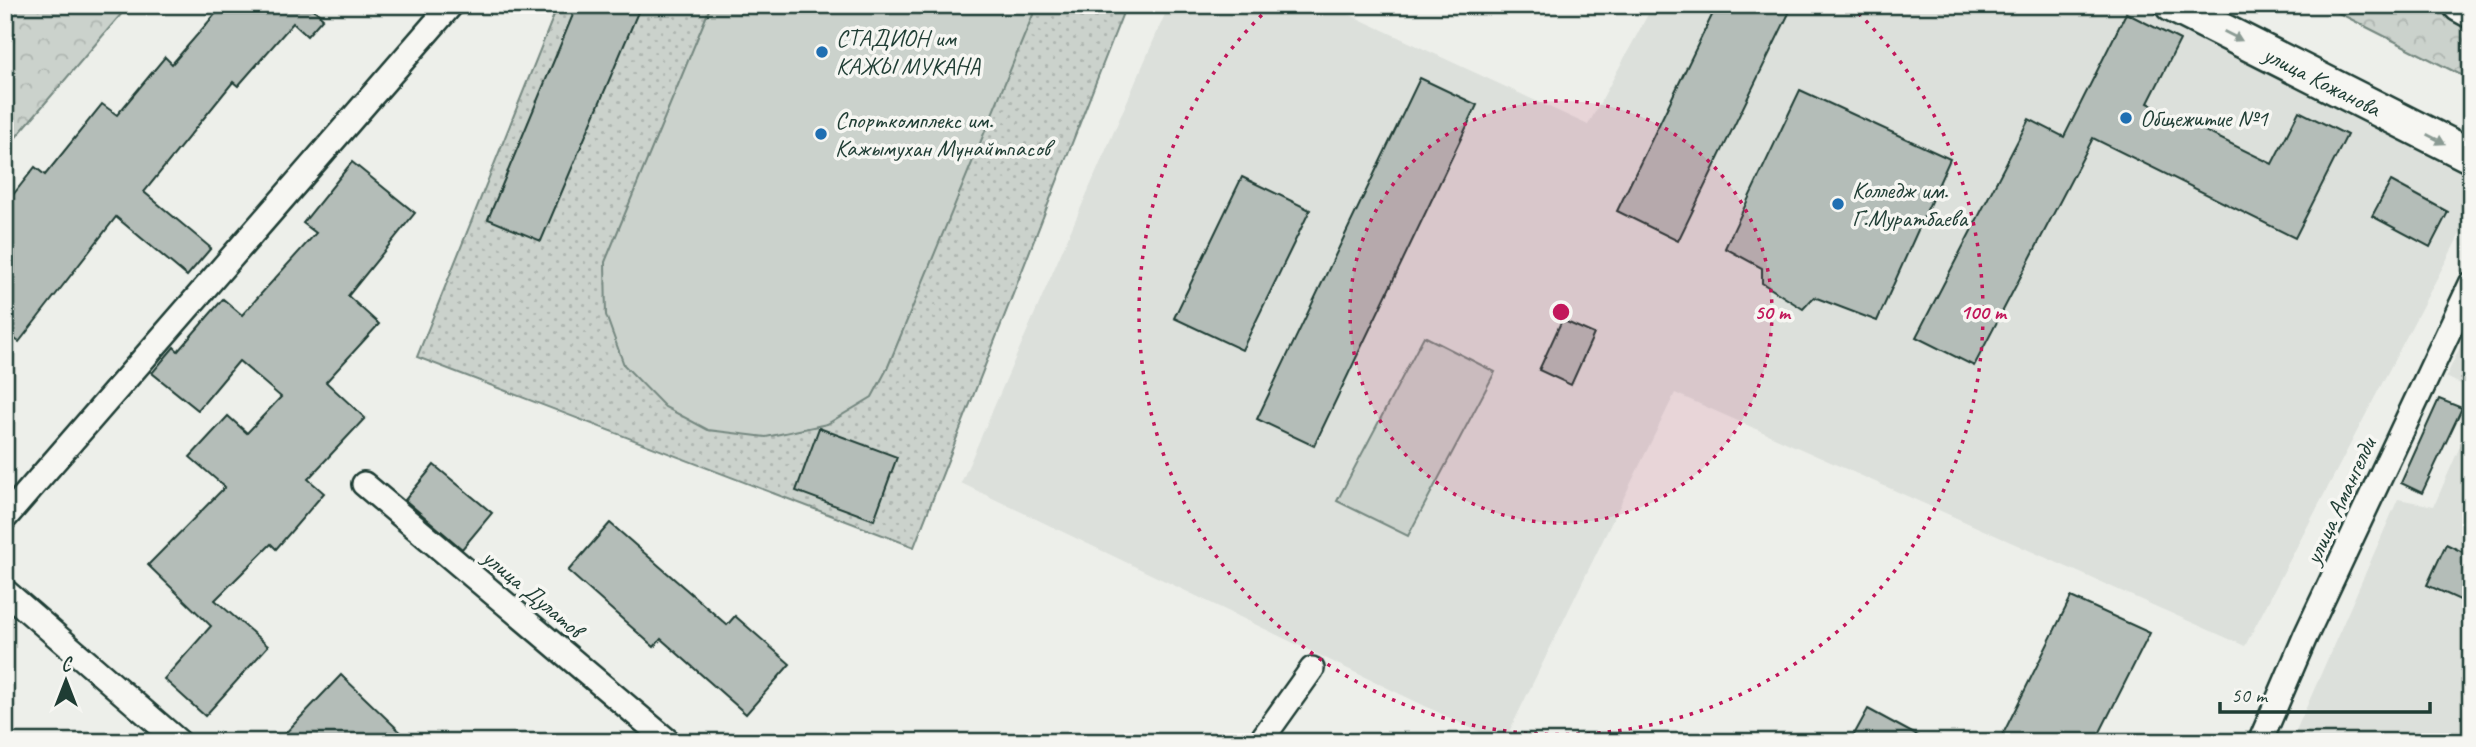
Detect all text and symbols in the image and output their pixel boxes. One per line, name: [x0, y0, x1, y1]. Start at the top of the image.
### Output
place label: СТАДИОН им КАЖЫ МУКАНА: [836, 23, 981, 81]
one-way arrow: [2223, 31, 2243, 42]
street label: улица Кожанова: [2257, 38, 2387, 124]
marker: СТАДИОН им КАЖЫ МУКАНА: [814, 44, 830, 60]
place label: Общежитие №1: [2140, 103, 2269, 133]
place label: Спорткомплекс им. Кажымухан Мунайтпасов: [835, 105, 1056, 163]
marker: Общежитие №1: [2118, 110, 2134, 126]
marker: Спорткомплекс им. Кажымухан Мунайтпасов: [813, 126, 829, 142]
one-way arrow: [2426, 133, 2446, 144]
place label: Колледж им. Г.Муратбаева: [1852, 175, 1969, 233]
marker: Колледж им. Г.Муратбаева: [1830, 196, 1846, 212]
text: 50 m: [1754, 299, 1792, 325]
text: 100 m: [1960, 299, 2008, 325]
centre of rings: [1549, 300, 1573, 324]
street label: улица Амангелди: [2297, 431, 2383, 571]
street label: улица Дулатов: [475, 541, 593, 646]
north arrow: [32, 646, 102, 716]
text: С: [61, 653, 73, 677]
scale bar: [2220, 670, 2430, 714]
text: 50 m: [2231, 682, 2269, 708]

